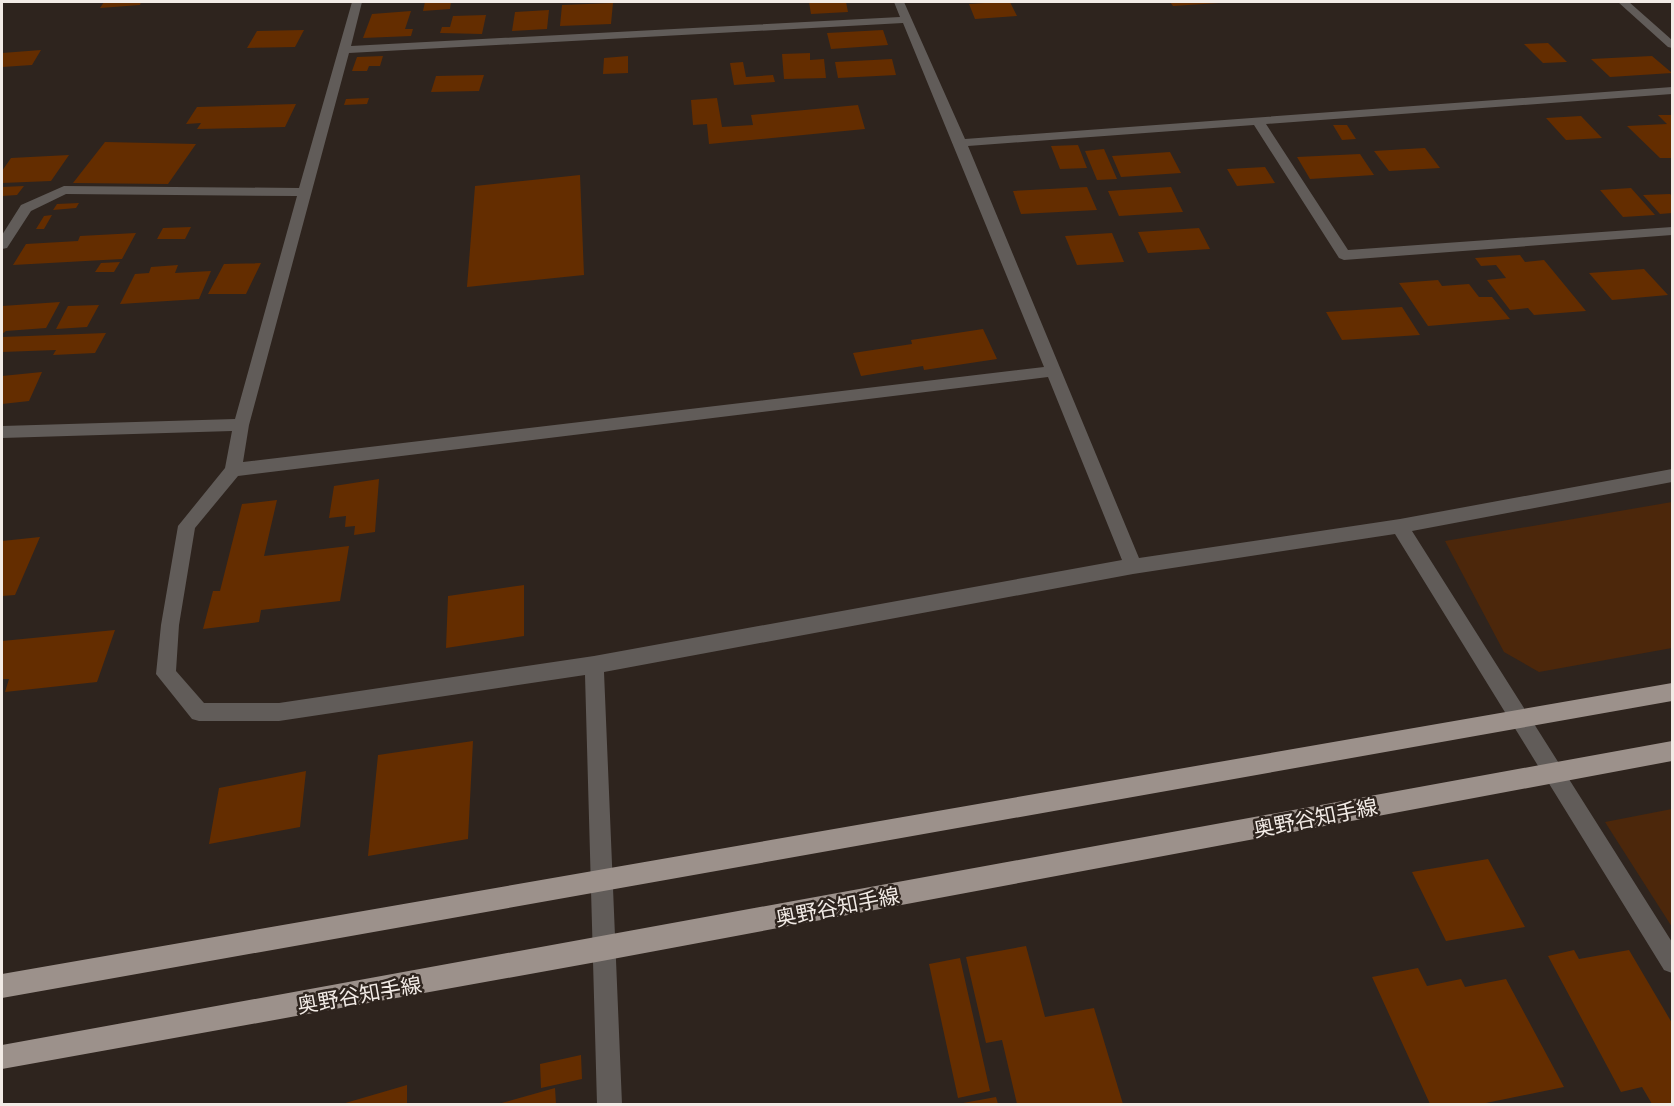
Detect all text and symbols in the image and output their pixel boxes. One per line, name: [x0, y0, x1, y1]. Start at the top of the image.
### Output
street label: 奥野谷知手線: [1250, 789, 1380, 843]
street label: 奥野谷知手線: [772, 878, 902, 932]
street label: 奥野谷知手線: [294, 967, 424, 1019]

